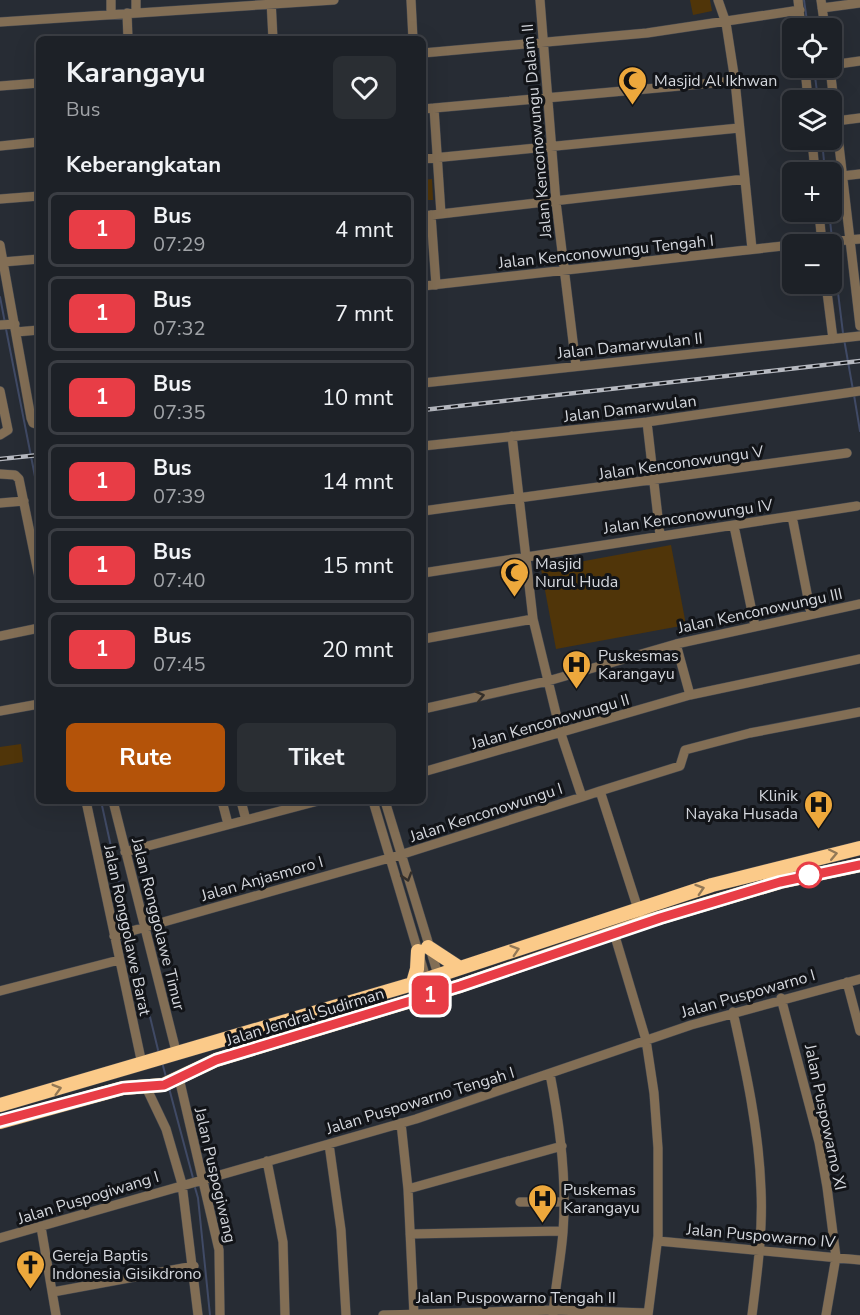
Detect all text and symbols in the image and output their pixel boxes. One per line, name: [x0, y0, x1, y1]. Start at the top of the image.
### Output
map controls: [782, 18, 842, 294]
button: locate: [782, 18, 842, 78]
street label: Jalan Kenconowungu Dalam II: [517, 23, 557, 240]
text: Karangayu: [66, 54, 205, 92]
button: heart: [333, 56, 396, 119]
mosque icon: Masjid Al Ikhwan: [617, 64, 649, 106]
place label: Masjid Al Ikhwan: [654, 70, 777, 92]
button: layers: [782, 90, 842, 150]
text: Bus: [66, 96, 100, 123]
text: Keberangkatan: [66, 150, 221, 180]
button: +: [782, 162, 842, 222]
text: Bus: [153, 201, 192, 231]
text: 1: [96, 215, 108, 243]
text: 4 mnt: [335, 215, 393, 245]
street label: Jalan Kenconowungu Tengah I: [496, 230, 715, 274]
text: 07:29: [153, 231, 206, 258]
button: −: [782, 234, 842, 294]
text: Bus: [153, 285, 192, 315]
text: 1: [96, 299, 108, 327]
text: 7 mnt: [335, 299, 393, 329]
text: 07:32: [153, 315, 206, 342]
street label: Jalan Damarwulan II: [555, 327, 704, 365]
text: Bus: [153, 369, 192, 399]
text: 1: [96, 383, 108, 411]
text: 10 mnt: [322, 383, 393, 413]
street label: Jalan Damarwulan: [562, 390, 698, 428]
text: 07:35: [153, 399, 206, 426]
street label: Jalan Kenconowungu V: [596, 440, 766, 486]
text: Bus: [153, 453, 192, 483]
text: 1: [96, 467, 108, 495]
text: 14 mnt: [322, 467, 393, 497]
text: 07:39: [153, 483, 206, 510]
street label: Jalan Kenconowungu IV: [601, 494, 775, 540]
text: Bus: [153, 537, 192, 567]
text: 1: [96, 551, 108, 579]
text: 15 mnt: [322, 551, 393, 581]
place label: Masjid Nurul Huda: [535, 553, 618, 593]
mosque icon: Masjid Nurul Huda: [498, 556, 530, 598]
text: 07:40: [153, 567, 206, 594]
street label: Jalan Kenconowungu III: [675, 583, 845, 639]
text: Bus: [153, 621, 192, 651]
text: 1: [96, 635, 108, 663]
text: 20 mnt: [322, 635, 393, 665]
place label: Puskesmas Karangayu: [598, 645, 679, 685]
hospital icon: Puskesmas Karangayu: [561, 648, 593, 690]
text: 07:45: [153, 651, 206, 678]
street label: Jalan Kenconowungu II: [468, 689, 632, 755]
one-way arrow: [475, 691, 485, 704]
button: Rute: [66, 723, 225, 792]
button: Tiket: [237, 723, 396, 792]
street label: Jalan Kenconowungu I: [406, 778, 566, 848]
place label: Klinik Nayaka Husada: [686, 785, 799, 825]
hospital icon: Klinik Nayaka Husada: [803, 788, 835, 830]
street label: Jalan Ronggolawe Timur: [126, 835, 190, 1013]
street label: Jalan Ronggolawe Barat: [98, 842, 156, 1018]
one-way arrow: [827, 848, 837, 861]
street label: Jalan Anjasmoro I: [198, 851, 326, 907]
unlabelled marker: [796, 862, 822, 888]
one-way arrow: [400, 871, 412, 882]
one-way arrow: [695, 884, 705, 896]
one-way arrow: [509, 945, 520, 957]
street label: Jalan Puspowarno I: [678, 964, 818, 1024]
line badge: 1: [410, 976, 450, 1014]
text: 1: [424, 981, 436, 1009]
street label: Jalan Jendral Sudirman: [223, 982, 387, 1052]
street label: Jalan Puspowarno XI: [799, 1041, 851, 1192]
street label: Jalan Puspowarno Tengah I: [323, 1062, 517, 1140]
one-way arrow: [52, 1083, 62, 1096]
street label: Jalan Puspogiwang: [189, 1104, 241, 1245]
street label: Jalan Puspogiwang I: [14, 1166, 162, 1230]
place label: Puskemas Karangayu: [563, 1179, 640, 1219]
hospital icon: Puskemas Karangayu: [526, 1182, 558, 1224]
street label: Jalan Puspowarno IV: [684, 1218, 837, 1254]
place label: Gereja Baptis Indonesia Gisikdrono: [52, 1245, 201, 1285]
church icon: Gereja Baptis Indonesia Gisikdrono: [15, 1248, 47, 1290]
street label: Jalan Puspowarno Tengah II: [415, 1287, 616, 1309]

